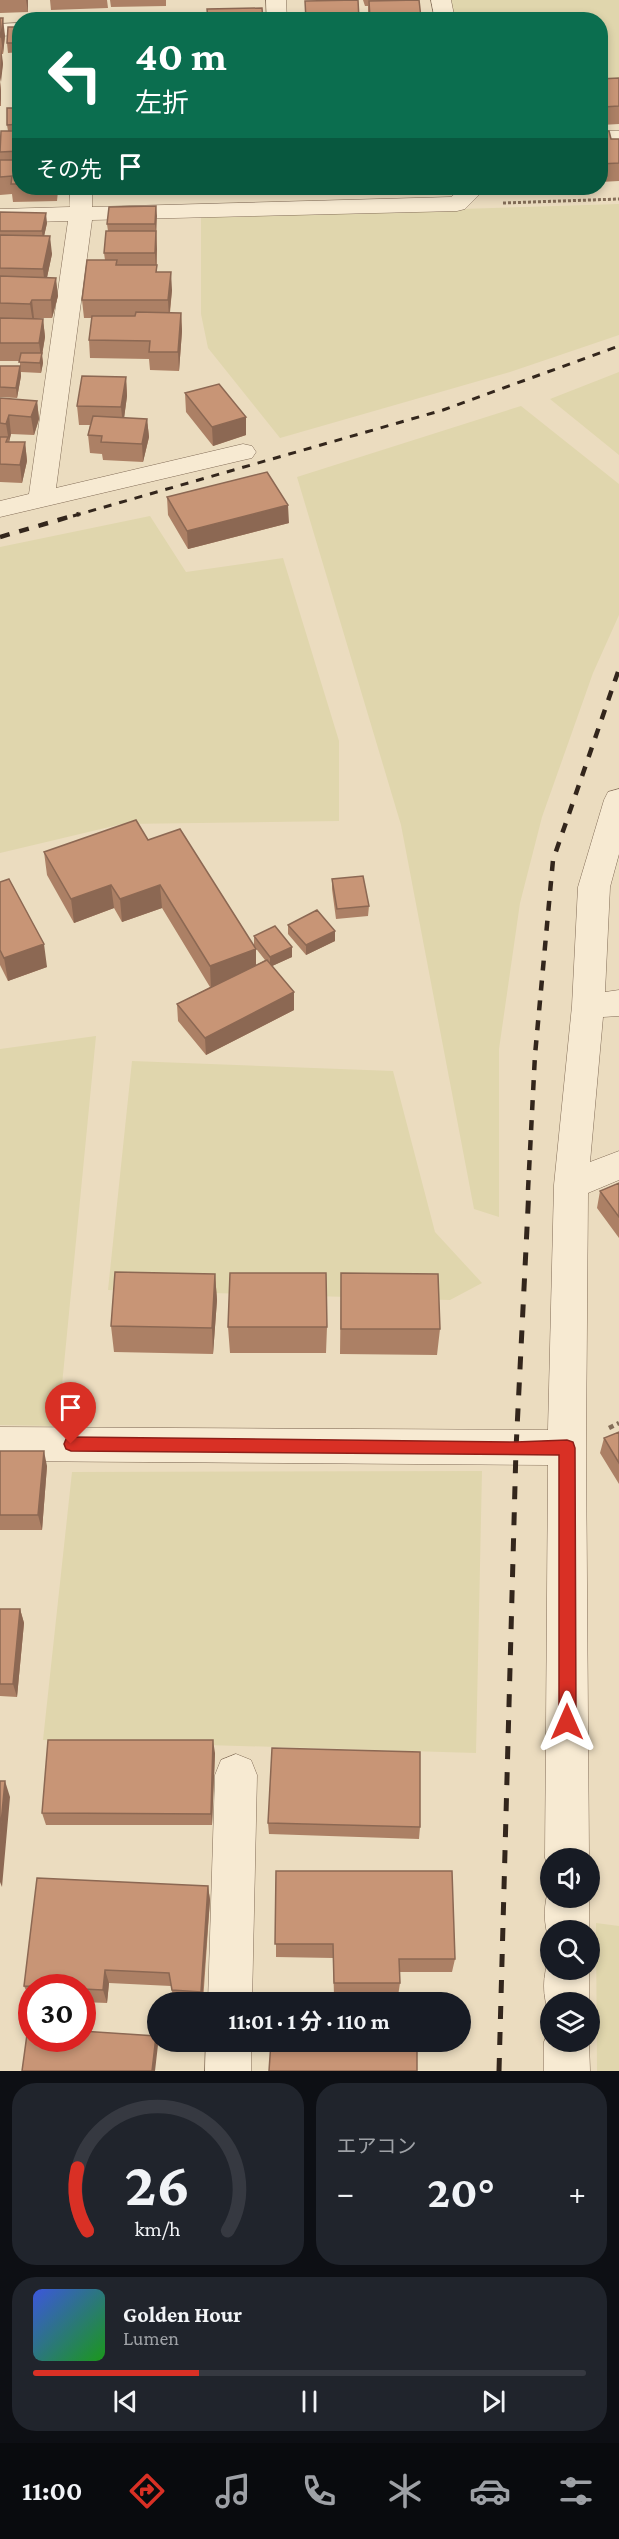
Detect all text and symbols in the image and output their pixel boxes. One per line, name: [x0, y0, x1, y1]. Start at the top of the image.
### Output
text: 40 m: [135, 32, 227, 79]
icon: left: [36, 36, 114, 114]
text: 左折: [135, 88, 189, 118]
icon: arrive: [114, 150, 147, 183]
text: その先: [36, 157, 102, 182]
pin: [45, 1382, 96, 1444]
icon: arrive: [54, 1391, 87, 1424]
position arrow: [535, 1690, 599, 1754]
map controls: [540, 1848, 600, 2052]
button: sound: [540, 1848, 600, 1908]
button: search: [540, 1920, 600, 1980]
speed limit sign: 30: [18, 1974, 96, 2052]
button: layers: [540, 1992, 600, 2052]
text: 11:01 · 1 分 · 110 m: [228, 2009, 390, 2034]
text: エアコン: [337, 2135, 417, 2157]
text: 26: [125, 2149, 191, 2218]
text: 20°: [427, 2167, 495, 2217]
text: −: [337, 2174, 354, 2211]
text: +: [569, 2174, 586, 2211]
text: km/h: [135, 2217, 181, 2241]
text: Golden Hour: [123, 2302, 242, 2327]
text: Lumen: [123, 2327, 179, 2349]
icon: previous: [109, 2385, 142, 2418]
icon: pause: [293, 2385, 326, 2418]
icon: next: [477, 2385, 510, 2418]
icon: directions: [126, 2470, 168, 2512]
icon: music: [212, 2470, 254, 2512]
icon: phone: [298, 2470, 340, 2512]
icon: climate: [384, 2470, 426, 2512]
icon: car: [469, 2470, 511, 2512]
icon: filters: [555, 2470, 597, 2512]
text: 11:00: [22, 2476, 82, 2506]

